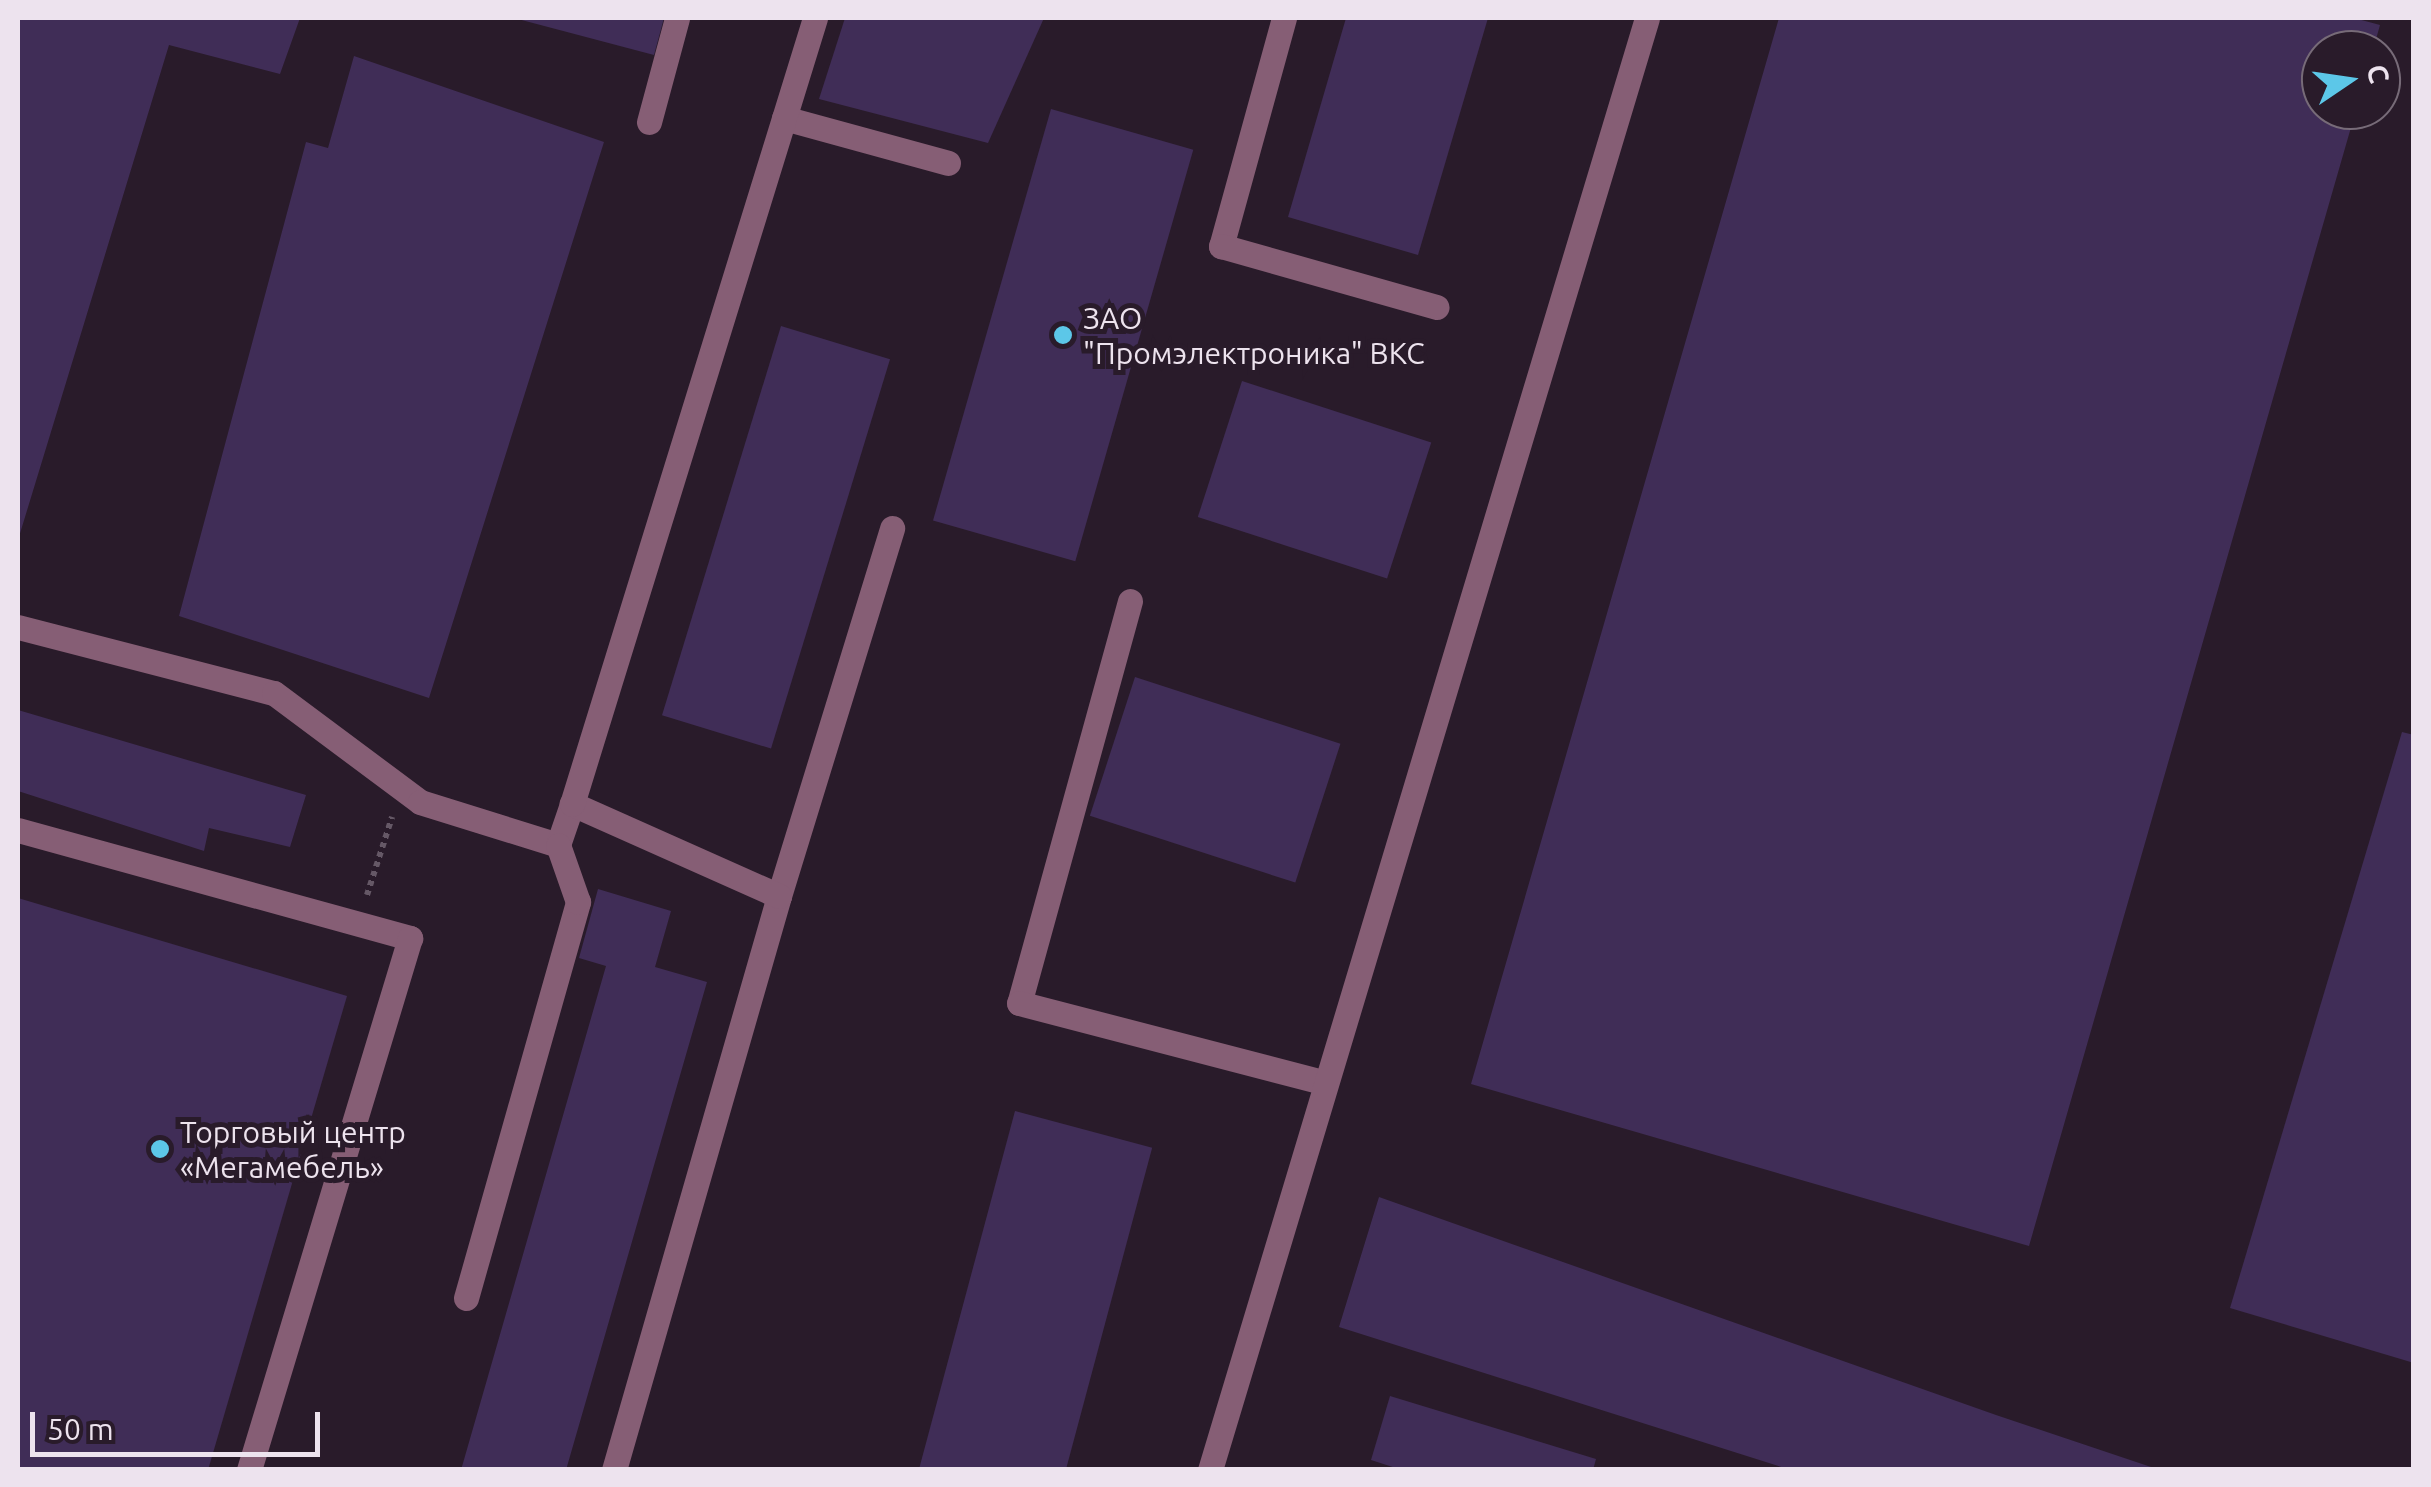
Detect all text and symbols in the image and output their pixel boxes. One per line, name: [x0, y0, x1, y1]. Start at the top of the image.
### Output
north arrow: [2301, 30, 2401, 130]
text: С: [2362, 61, 2396, 86]
place label: ЗАО "Промэлектроника" ВКС: [1083, 300, 1425, 370]
marker: ЗАО "Промэлектроника" ВКС: [1052, 324, 1074, 346]
place label: Торговый центр «Мегамебель»: [180, 1114, 406, 1184]
marker: Торговый центр «Мегамебель»: [149, 1138, 171, 1160]
scale bar: [35, 1392, 325, 1454]
text: 50 m: [47, 1412, 114, 1446]

